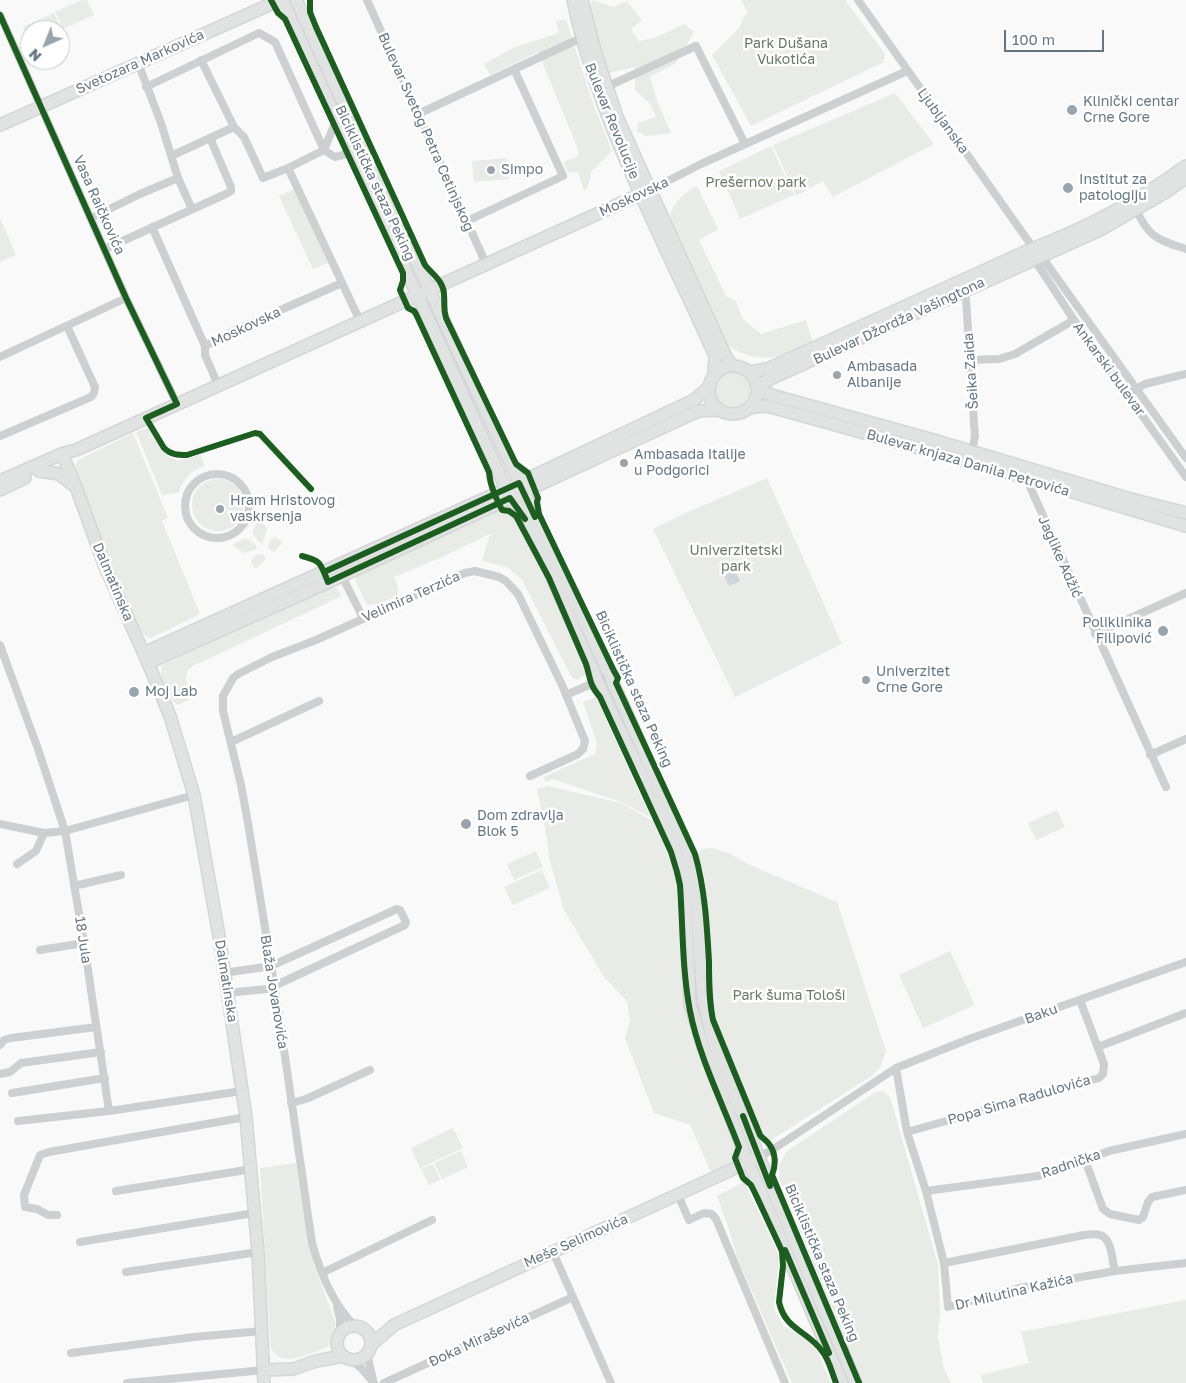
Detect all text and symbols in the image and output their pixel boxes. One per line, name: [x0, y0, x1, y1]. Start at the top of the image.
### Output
north arrow: [20, 20, 70, 70]
scale bar: [1006, 20, 1106, 52]
street label: Svetozara Markovića: [73, 26, 207, 98]
street label: Bulevar Svetog Petra Cetinjskog: [374, 30, 478, 234]
text: 100 m: [1012, 30, 1055, 48]
park label: Park Dušana Vukotića: [744, 36, 828, 68]
text: N: [25, 46, 45, 65]
street label: Bulevar Revolucije: [581, 61, 643, 181]
street label: Ljubljanska: [914, 85, 972, 157]
place label: Klinički centar Crne Gore: [1083, 94, 1179, 126]
street label: Biciklistička staza Peking: [332, 103, 418, 263]
marker: Klinički centar Crne Gore: [1065, 103, 1079, 117]
street label: Vasa Raičkovića: [70, 153, 128, 257]
place label: Simpo: [501, 162, 543, 178]
marker: Simpo: [485, 164, 497, 176]
place label: Institut za patologiju: [1079, 172, 1147, 204]
street label: Moskovska: [597, 174, 671, 220]
park label: Prešernov park: [705, 175, 807, 191]
marker: Institut za patologiju: [1061, 181, 1075, 195]
street label: Bulevar Džordža Vašingtona: [811, 274, 987, 368]
street label: Moskovska: [209, 304, 283, 350]
street label: Ankarski bulevar: [1069, 319, 1149, 419]
street label: Šeika Zaida: [960, 332, 982, 410]
place label: Ambasada Albanije: [847, 359, 917, 392]
marker: Ambasada Albanije: [831, 369, 843, 381]
street label: Bulevar knjaza Danila Petrovića: [865, 426, 1071, 500]
place label: Ambasada Italije u Podgorici: [634, 447, 746, 480]
marker: Ambasada Italije u Podgorici: [618, 457, 630, 469]
place label: Hram Hristovog vaskrsenja: [230, 493, 335, 526]
marker: Hram Hristovog vaskrsenja: [214, 503, 226, 515]
street label: Jaglike Adžić: [1034, 513, 1086, 601]
street label: Dalmatinska: [89, 540, 137, 624]
park label: Univerzitetski park: [689, 543, 783, 576]
street label: Velimira Terzića: [359, 568, 463, 626]
street label: Biciklistička staza Peking: [592, 608, 676, 770]
place label: Poliklinika Filipović: [1082, 615, 1152, 648]
marker: Poliklinika Filipović: [1156, 624, 1170, 638]
place label: Univerzitet Crne Gore: [876, 664, 950, 696]
marker: Univerzitet Crne Gore: [860, 674, 872, 686]
place label: Moj Lab: [145, 684, 197, 700]
marker: Moj Lab: [127, 685, 141, 699]
place label: Dom zdravlja Blok 5: [477, 808, 564, 840]
marker: Dom zdravlja Blok 5: [459, 817, 473, 831]
street label: 18 Jula: [71, 915, 95, 965]
street label: Blaža Jovanovića: [257, 934, 291, 1050]
street label: Dalmatinska: [211, 938, 241, 1024]
park label: Park šuma Tološi: [732, 988, 846, 1004]
street label: Baku: [1022, 1000, 1060, 1028]
street label: Popa Sima Radulovića: [946, 1072, 1092, 1128]
street label: Radnička: [1039, 1146, 1103, 1182]
street label: Biciklistička staza Peking: [781, 1182, 863, 1344]
street label: Meše Selimovića: [521, 1211, 631, 1271]
street label: Dr Milutina Kažića: [953, 1270, 1075, 1314]
street label: Đoka Miraševića: [426, 1309, 532, 1371]

